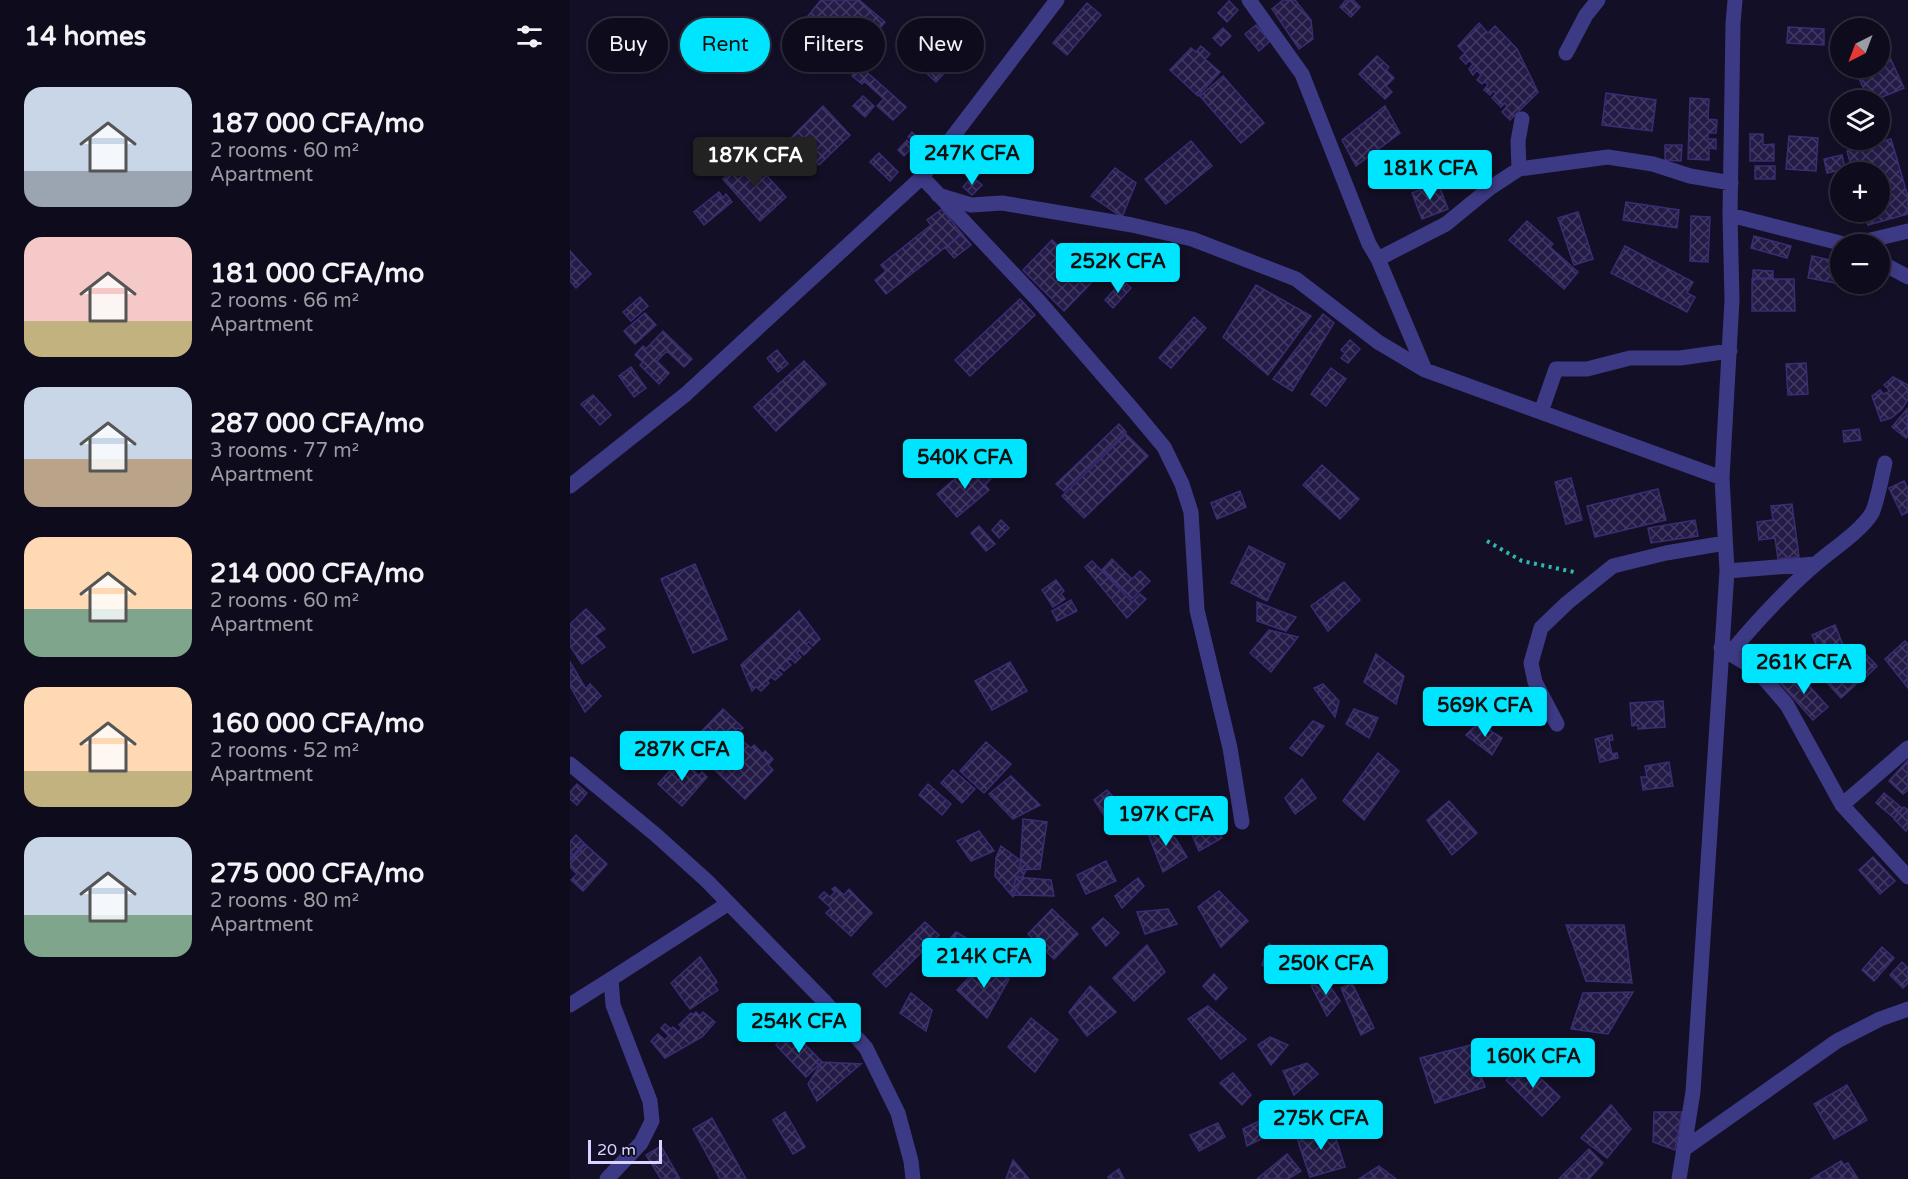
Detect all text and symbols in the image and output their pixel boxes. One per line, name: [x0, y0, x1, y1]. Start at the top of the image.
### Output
chip: Buy: [588, 18, 668, 72]
chip: Rent: [680, 18, 770, 72]
chip: Filters: [782, 18, 885, 72]
chip: New: [897, 18, 984, 72]
north arrow: [1830, 18, 1890, 78]
map controls: [1830, 18, 1890, 294]
icon: filters: [513, 20, 546, 53]
text: 14 homes: [24, 21, 146, 52]
button: layers: [1830, 90, 1890, 150]
text: 187 000 CFA/mo: [210, 108, 424, 139]
icon: home: [72, 111, 144, 183]
pin: 247K CFA: [910, 135, 1034, 186]
pin: 187K CFA: [693, 137, 817, 188]
text: 2 rooms · 60 m²: [210, 139, 359, 163]
text: 247K CFA: [924, 142, 1020, 166]
text: 187K CFA: [707, 144, 803, 168]
pin: 181K CFA: [1368, 150, 1492, 201]
text: 181K CFA: [1382, 157, 1478, 181]
button: +: [1830, 162, 1890, 222]
text: Apartment: [210, 163, 313, 187]
button: −: [1830, 234, 1890, 294]
pin: 252K CFA: [1056, 243, 1180, 294]
text: 252K CFA: [1070, 250, 1166, 274]
text: 181 000 CFA/mo: [210, 258, 424, 289]
icon: home: [72, 261, 144, 333]
text: 2 rooms · 66 m²: [210, 289, 359, 313]
text: Apartment: [210, 313, 313, 337]
text: 287 000 CFA/mo: [210, 408, 424, 439]
icon: home: [72, 411, 144, 483]
text: 3 rooms · 77 m²: [210, 439, 359, 463]
pin: 540K CFA: [903, 439, 1027, 490]
text: 540K CFA: [917, 446, 1013, 470]
text: Apartment: [210, 463, 313, 487]
text: 214 000 CFA/mo: [210, 558, 424, 589]
icon: home: [72, 561, 144, 633]
text: 2 rooms · 60 m²: [210, 589, 359, 613]
text: Apartment: [210, 613, 313, 637]
pin: 261K CFA: [1742, 644, 1866, 695]
text: 261K CFA: [1756, 651, 1852, 675]
pin: 569K CFA: [1423, 687, 1547, 738]
text: 569K CFA: [1437, 694, 1533, 718]
text: 160 000 CFA/mo: [210, 708, 424, 739]
icon: home: [72, 711, 144, 783]
pin: 287K CFA: [620, 731, 744, 782]
text: 287K CFA: [634, 738, 730, 762]
text: 2 rooms · 52 m²: [210, 739, 359, 763]
text: Apartment: [210, 763, 313, 787]
pin: 197K CFA: [1104, 796, 1228, 847]
text: 197K CFA: [1118, 803, 1214, 827]
text: 275 000 CFA/mo: [210, 858, 424, 889]
icon: home: [72, 861, 144, 933]
text: 2 rooms · 80 m²: [210, 889, 359, 913]
text: Apartment: [210, 913, 313, 937]
pin: 214K CFA: [922, 938, 1046, 989]
text: 214K CFA: [936, 945, 1032, 969]
pin: 250K CFA: [1264, 945, 1388, 996]
text: 250K CFA: [1278, 952, 1374, 976]
pin: 254K CFA: [737, 1003, 861, 1054]
text: 254K CFA: [751, 1010, 847, 1034]
pin: 160K CFA: [1471, 1038, 1595, 1089]
text: 160K CFA: [1485, 1045, 1581, 1069]
pin: 275K CFA: [1259, 1100, 1383, 1151]
text: 275K CFA: [1273, 1107, 1369, 1131]
scale bar: [588, 1137, 662, 1164]
text: 20 m: [597, 1140, 636, 1160]

